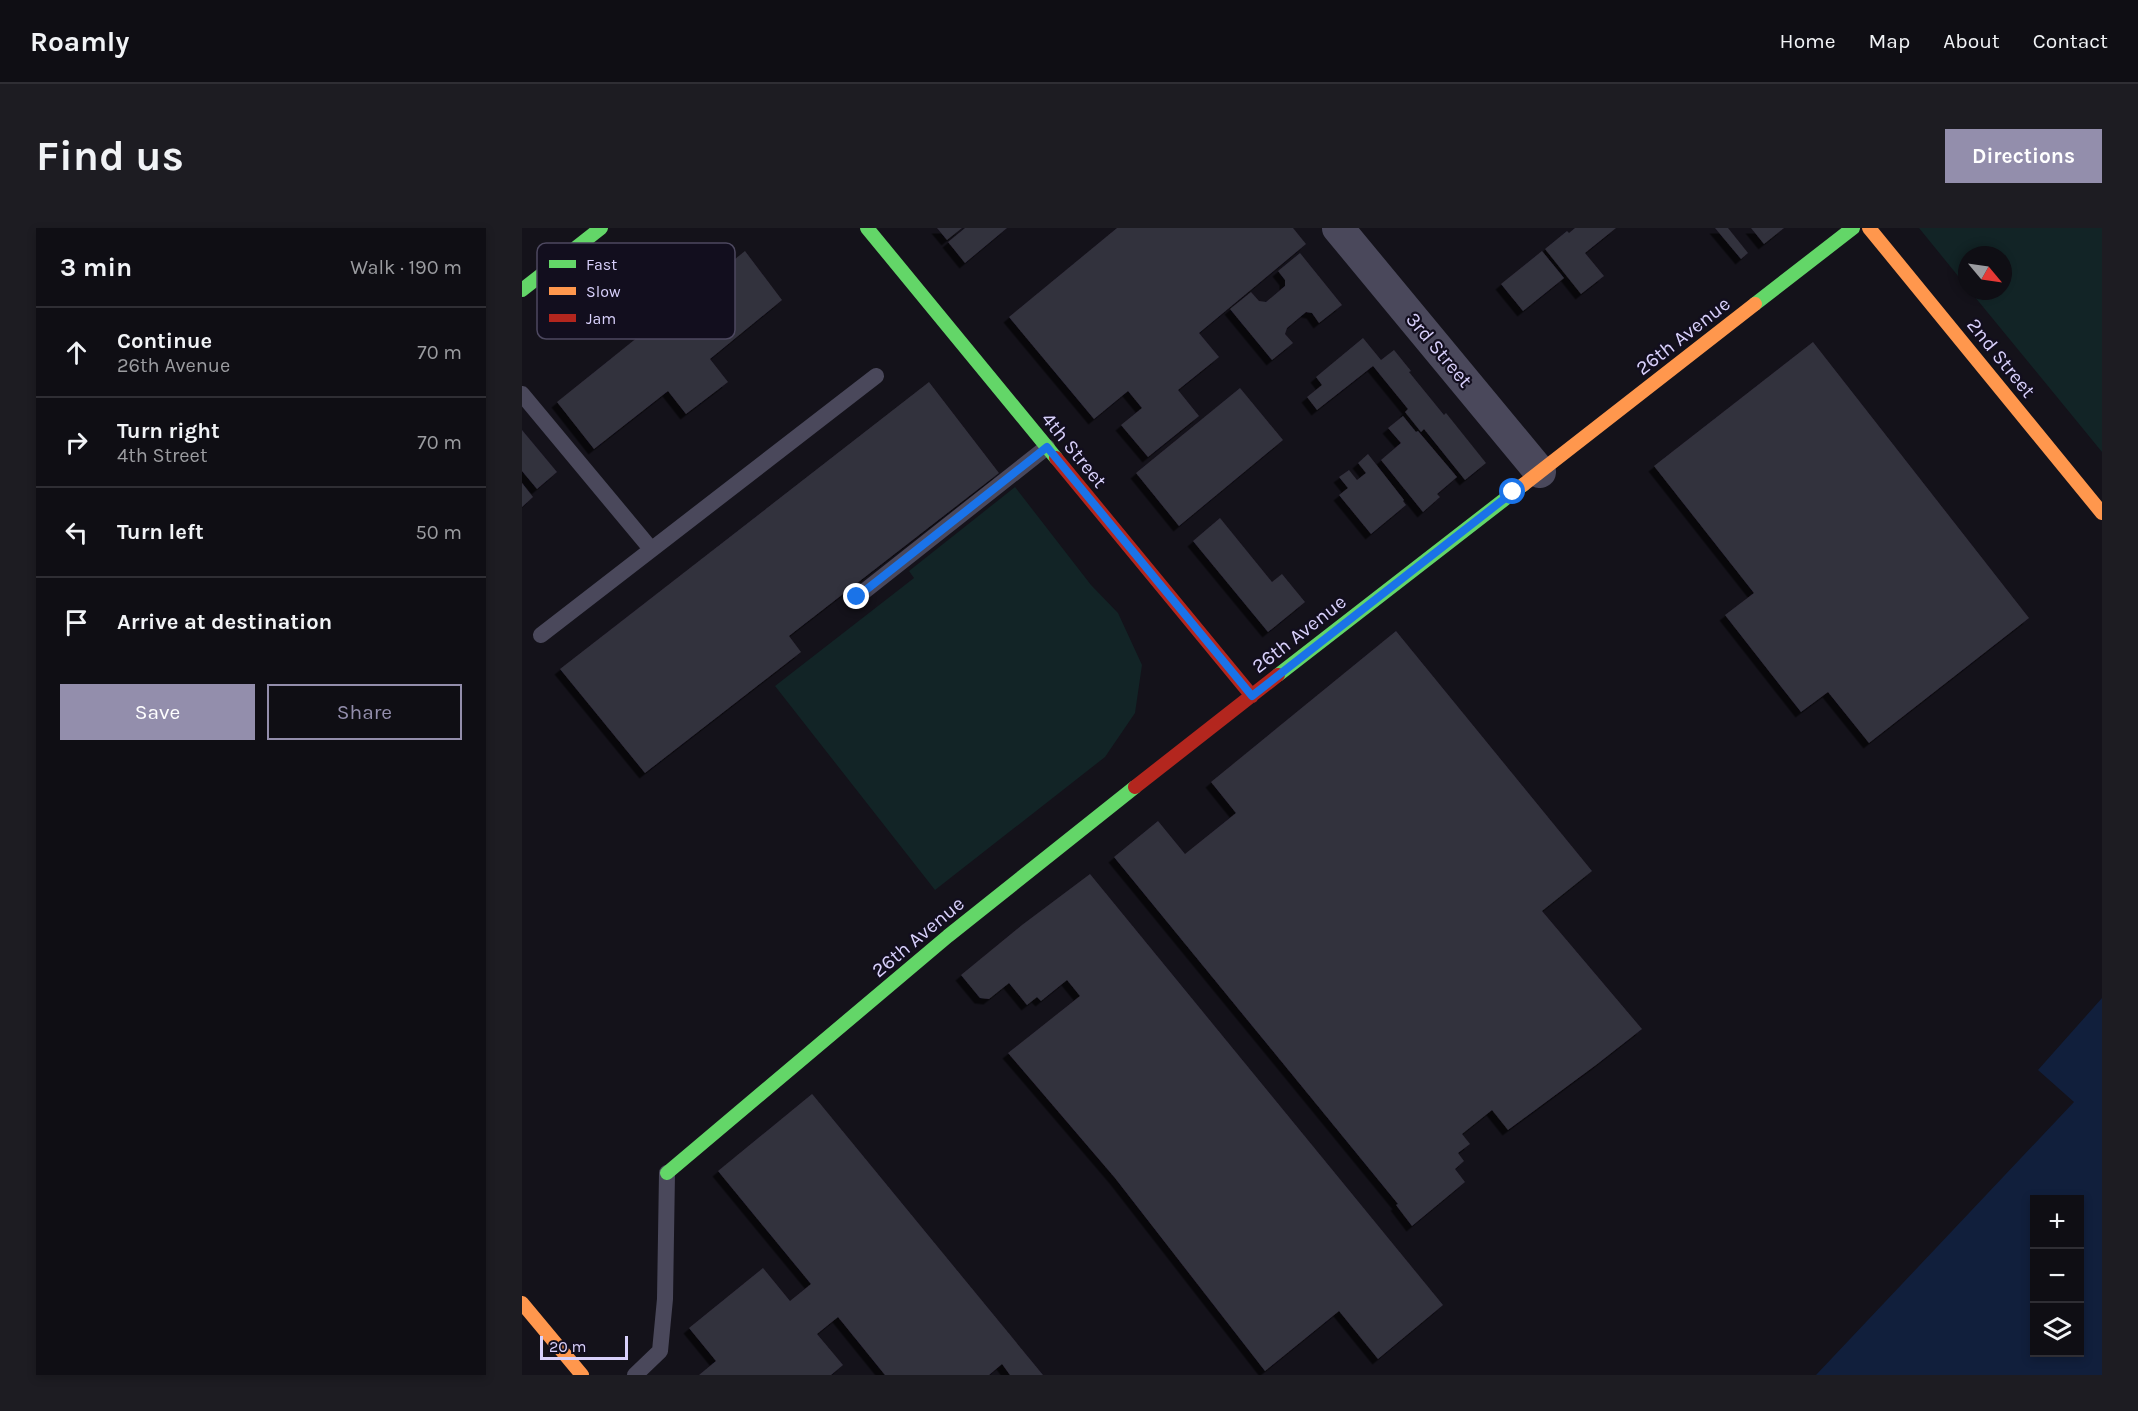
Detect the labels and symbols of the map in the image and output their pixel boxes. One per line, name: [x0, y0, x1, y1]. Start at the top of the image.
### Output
legend: [537, 243, 735, 339]
north arrow: [1958, 246, 2012, 300]
text: Fast: [586, 255, 617, 274]
text: Slow: [586, 282, 621, 301]
street label: 26th Avenue: [1631, 292, 1735, 380]
street label: 3rd Street: [1401, 308, 1477, 392]
text: Jam: [586, 309, 616, 328]
street label: 2nd Street: [1962, 314, 2040, 403]
street label: 4th Street: [1037, 408, 1112, 493]
route start: [1499, 478, 1525, 504]
route end: [843, 583, 869, 609]
street label: 26th Avenue: [1247, 590, 1351, 678]
street label: 26th Avenue: [867, 892, 969, 982]
scale bar: [540, 1333, 628, 1360]

